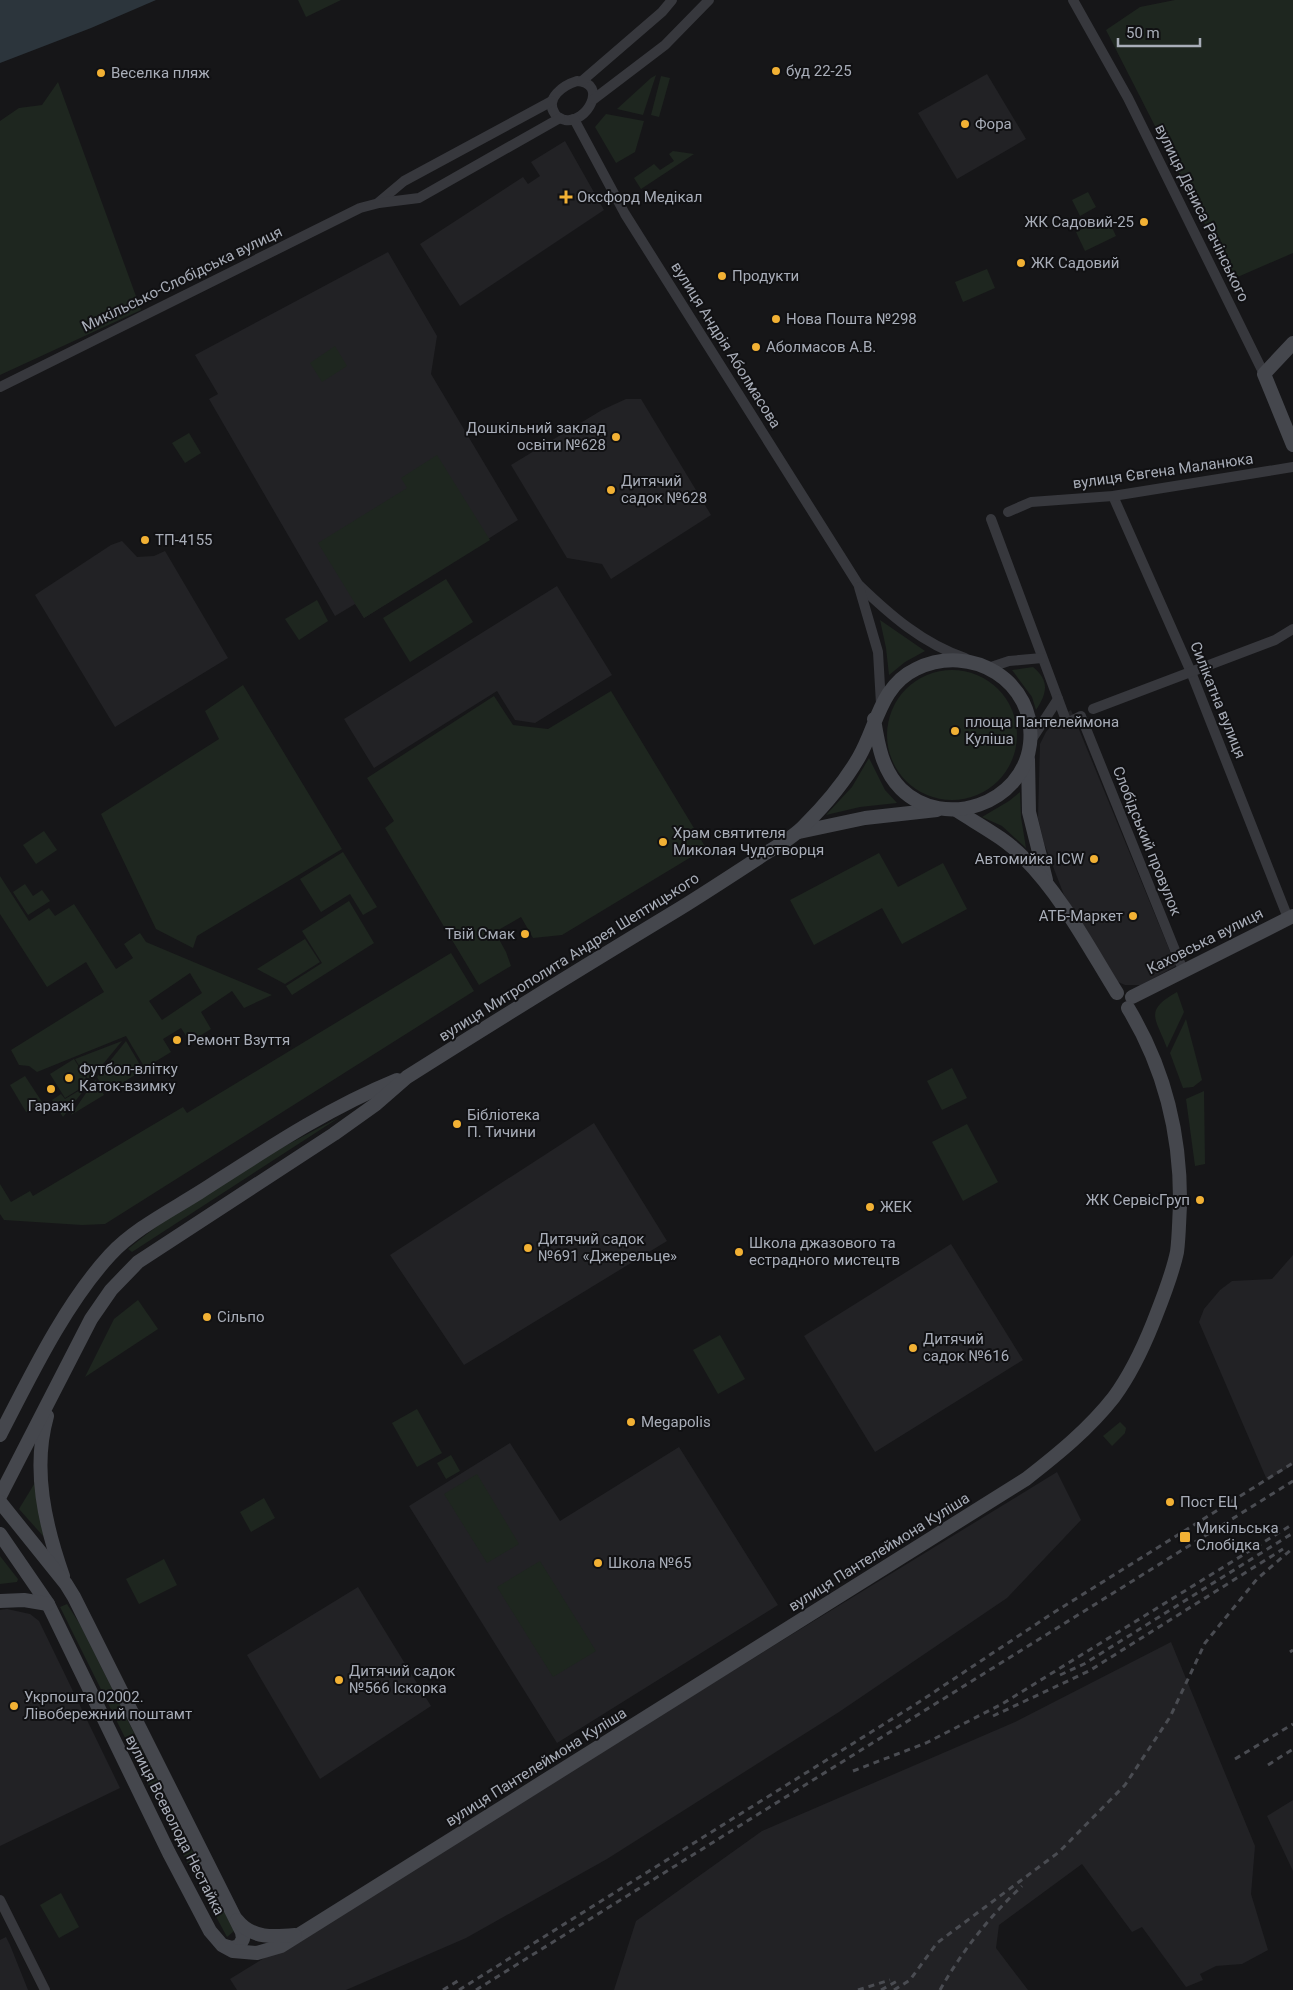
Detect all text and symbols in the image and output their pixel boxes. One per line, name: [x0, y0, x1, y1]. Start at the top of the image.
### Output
scale bar: [1118, 15, 1200, 47]
text: 50 m: [1126, 24, 1160, 42]
place label: буд 22-25: [786, 62, 852, 80]
place label: Веселка пляж: [111, 64, 210, 82]
marker: буд 22-25: [770, 65, 782, 77]
marker: Веселка пляж: [95, 67, 107, 79]
place label: Фора: [975, 115, 1012, 133]
marker: Фора: [959, 118, 971, 130]
street label: вулиця Дениса Рачінського: [1151, 121, 1253, 305]
place label: Оксфорд Медікал: [577, 188, 702, 206]
marker: Оксфорд Медікал: [559, 190, 573, 204]
place label: ЖК Садовий-25: [1025, 213, 1134, 231]
marker: ЖК Садовий-25: [1138, 216, 1150, 228]
street label: Микільсько-Слобідська вулиця: [79, 223, 285, 335]
place label: ЖК Садовий: [1031, 254, 1119, 272]
marker: ЖК Садовий: [1015, 257, 1027, 269]
street label: вулиця Андрія Аболмасова: [667, 259, 785, 431]
place label: Продукти: [732, 267, 799, 285]
marker: Продукти: [716, 270, 728, 282]
place label: Нова Пошта №298: [786, 310, 917, 328]
marker: Нова Пошта №298: [770, 313, 782, 325]
place label: Аболмасов А.В.: [766, 338, 876, 356]
marker: Аболмасов А.В.: [750, 341, 762, 353]
place label: Дошкільний заклад освіти №628: [466, 419, 606, 454]
marker: Дошкільний заклад освіти №628: [610, 431, 622, 443]
street label: вулиця Євгена Маланюка: [1072, 449, 1254, 493]
place label: Дитячий садок №628: [621, 472, 707, 507]
marker: Дитячий садок №628: [605, 484, 617, 496]
place label: ТП-4155: [155, 531, 213, 549]
marker: ТП-4155: [139, 534, 151, 546]
street label: Силікатна вулиця: [1186, 639, 1250, 761]
place label: площа Пантелеймона Куліша: [965, 713, 1119, 748]
marker: площа Пантелеймона Куліша: [949, 725, 961, 737]
street label: Слобідський провулок: [1109, 764, 1185, 918]
place label: Храм святителя Миколая Чудотворця: [673, 824, 824, 859]
marker: Храм святителя Миколая Чудотворця: [657, 836, 669, 848]
place label: Автомийка ICW: [975, 850, 1084, 868]
marker: Автомийка ICW: [1088, 853, 1100, 865]
street label: вулиця Митрополита Андрея Шептицького: [436, 869, 702, 1045]
street label: Каховська вулиця: [1144, 904, 1266, 978]
place label: АТБ-Маркет: [1039, 907, 1123, 925]
marker: АТБ-Маркет: [1127, 910, 1139, 922]
place label: Твій Смак: [445, 925, 515, 943]
marker: Твій Смак: [519, 928, 531, 940]
place label: Ремонт Взуття: [187, 1031, 290, 1049]
marker: Ремонт Взуття: [171, 1034, 183, 1046]
place label: Футбол-влітку Каток-взимку: [79, 1060, 178, 1095]
marker: Футбол-влітку Каток-взимку: [63, 1072, 75, 1084]
marker: Гаражі: [45, 1083, 57, 1095]
place label: Гаражі: [28, 1097, 74, 1115]
place label: Бібліотека П. Тичини: [467, 1106, 540, 1141]
marker: Бібліотека П. Тичини: [451, 1118, 463, 1130]
place label: ЖК СервісГруп: [1086, 1191, 1190, 1209]
marker: ЖК СервісГруп: [1194, 1194, 1206, 1206]
place label: ЖЕК: [880, 1198, 912, 1216]
marker: ЖЕК: [864, 1201, 876, 1213]
place label: Дитячий садок №691 «Джерельце»: [538, 1230, 677, 1265]
place label: Школа джазового та естрадного мистецтв: [749, 1234, 900, 1269]
marker: Дитячий садок №691 «Джерельце»: [522, 1242, 534, 1254]
marker: Школа джазового та естрадного мистецтв: [733, 1246, 745, 1258]
place label: Сільпо: [217, 1308, 264, 1326]
marker: Сільпо: [201, 1311, 213, 1323]
place label: Дитячий садок №616: [923, 1330, 1009, 1365]
marker: Дитячий садок №616: [907, 1342, 919, 1354]
place label: Megapolis: [641, 1413, 711, 1431]
marker: Megapolis: [625, 1416, 637, 1428]
street label: вулиця Пантелеймона Куліша: [785, 1489, 973, 1615]
place label: Пост ЕЦ: [1180, 1493, 1238, 1511]
marker: Пост ЕЦ: [1164, 1496, 1176, 1508]
place label: Микільська Слобідка: [1196, 1519, 1279, 1554]
marker: Микільська Слобідка: [1178, 1530, 1192, 1544]
place label: Школа №65: [608, 1554, 691, 1572]
marker: Школа №65: [592, 1557, 604, 1569]
place label: Дитячий садок №566 Іскорка: [349, 1662, 455, 1697]
marker: Дитячий садок №566 Іскорка: [333, 1674, 345, 1686]
place label: Укрпошта 02002. Лівобережний поштамт: [24, 1688, 192, 1723]
marker: Укрпошта 02002. Лівобережний поштамт: [8, 1700, 20, 1712]
street label: вулиця Пантелеймона Куліша: [442, 1704, 630, 1830]
street label: вулиця Всеволода Нестайка: [122, 1732, 228, 1918]

